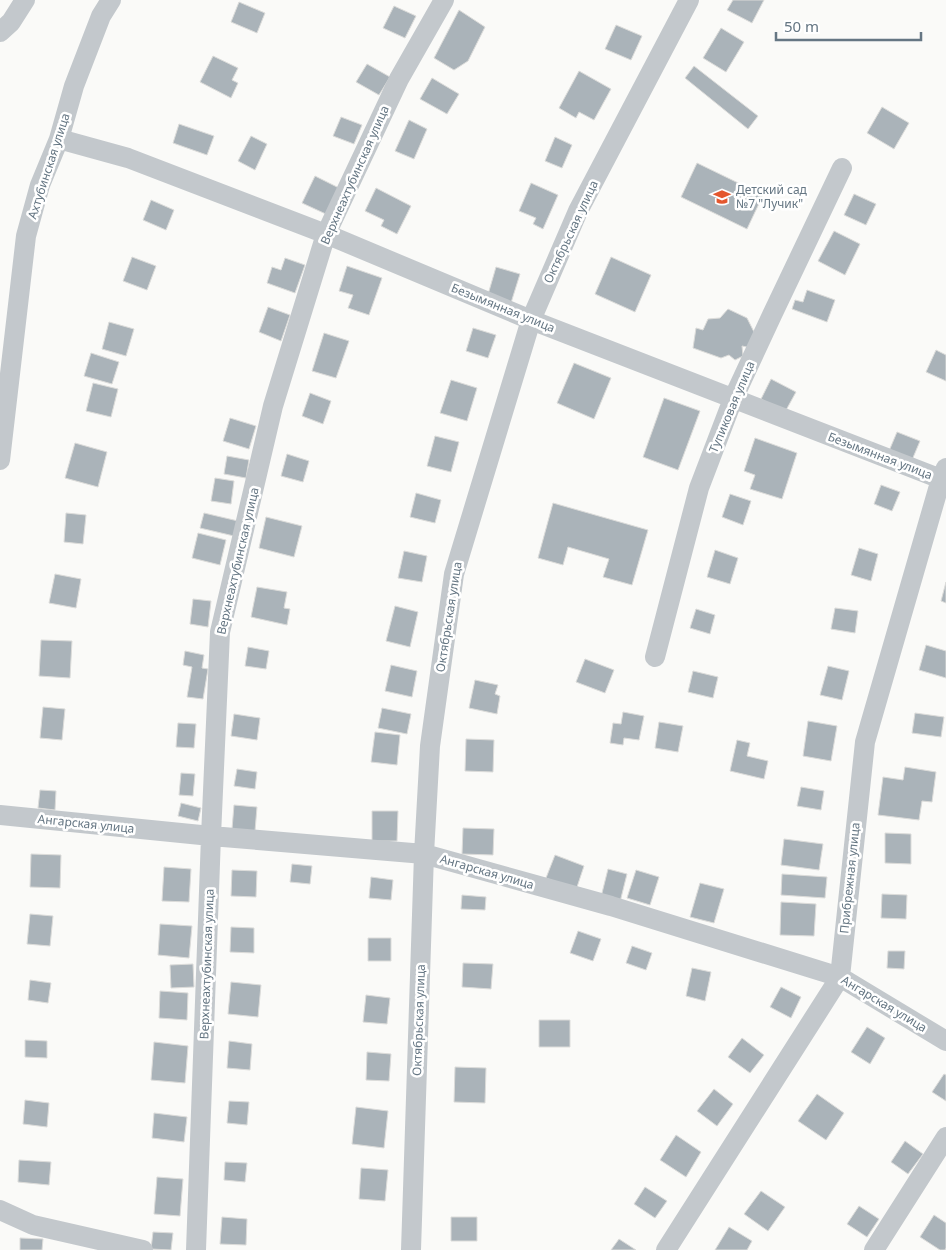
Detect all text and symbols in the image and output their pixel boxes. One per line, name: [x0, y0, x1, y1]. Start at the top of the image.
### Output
scale bar: [776, 10, 921, 42]
text: 50 m: [784, 16, 819, 36]
street label: Верхнеахтубинская улица: [316, 103, 393, 247]
street label: Ахтубинская улица: [23, 111, 74, 221]
street label: Октябрьская улица: [539, 178, 602, 286]
place label: Детский сад №7 "Лучик": [736, 181, 808, 212]
school or university icon: Детский сад №7 "Лучик": [712, 187, 732, 207]
street label: Безымянная улица: [449, 279, 558, 336]
street label: Тупиковая улица: [705, 358, 759, 455]
street label: Безымянная улица: [826, 428, 935, 483]
street label: Верхнеахтубинская улица: [212, 486, 263, 636]
street label: Октябрьская улица: [431, 560, 466, 673]
street label: Ангарская улица: [37, 810, 135, 837]
street label: Прибрежная улица: [835, 822, 864, 934]
street label: Ангарская улица: [438, 850, 536, 893]
street label: Верхнеахтубинская улица: [195, 888, 218, 1040]
street label: Октябрьская улица: [408, 964, 429, 1076]
street label: Ангарская улица: [838, 971, 930, 1036]

